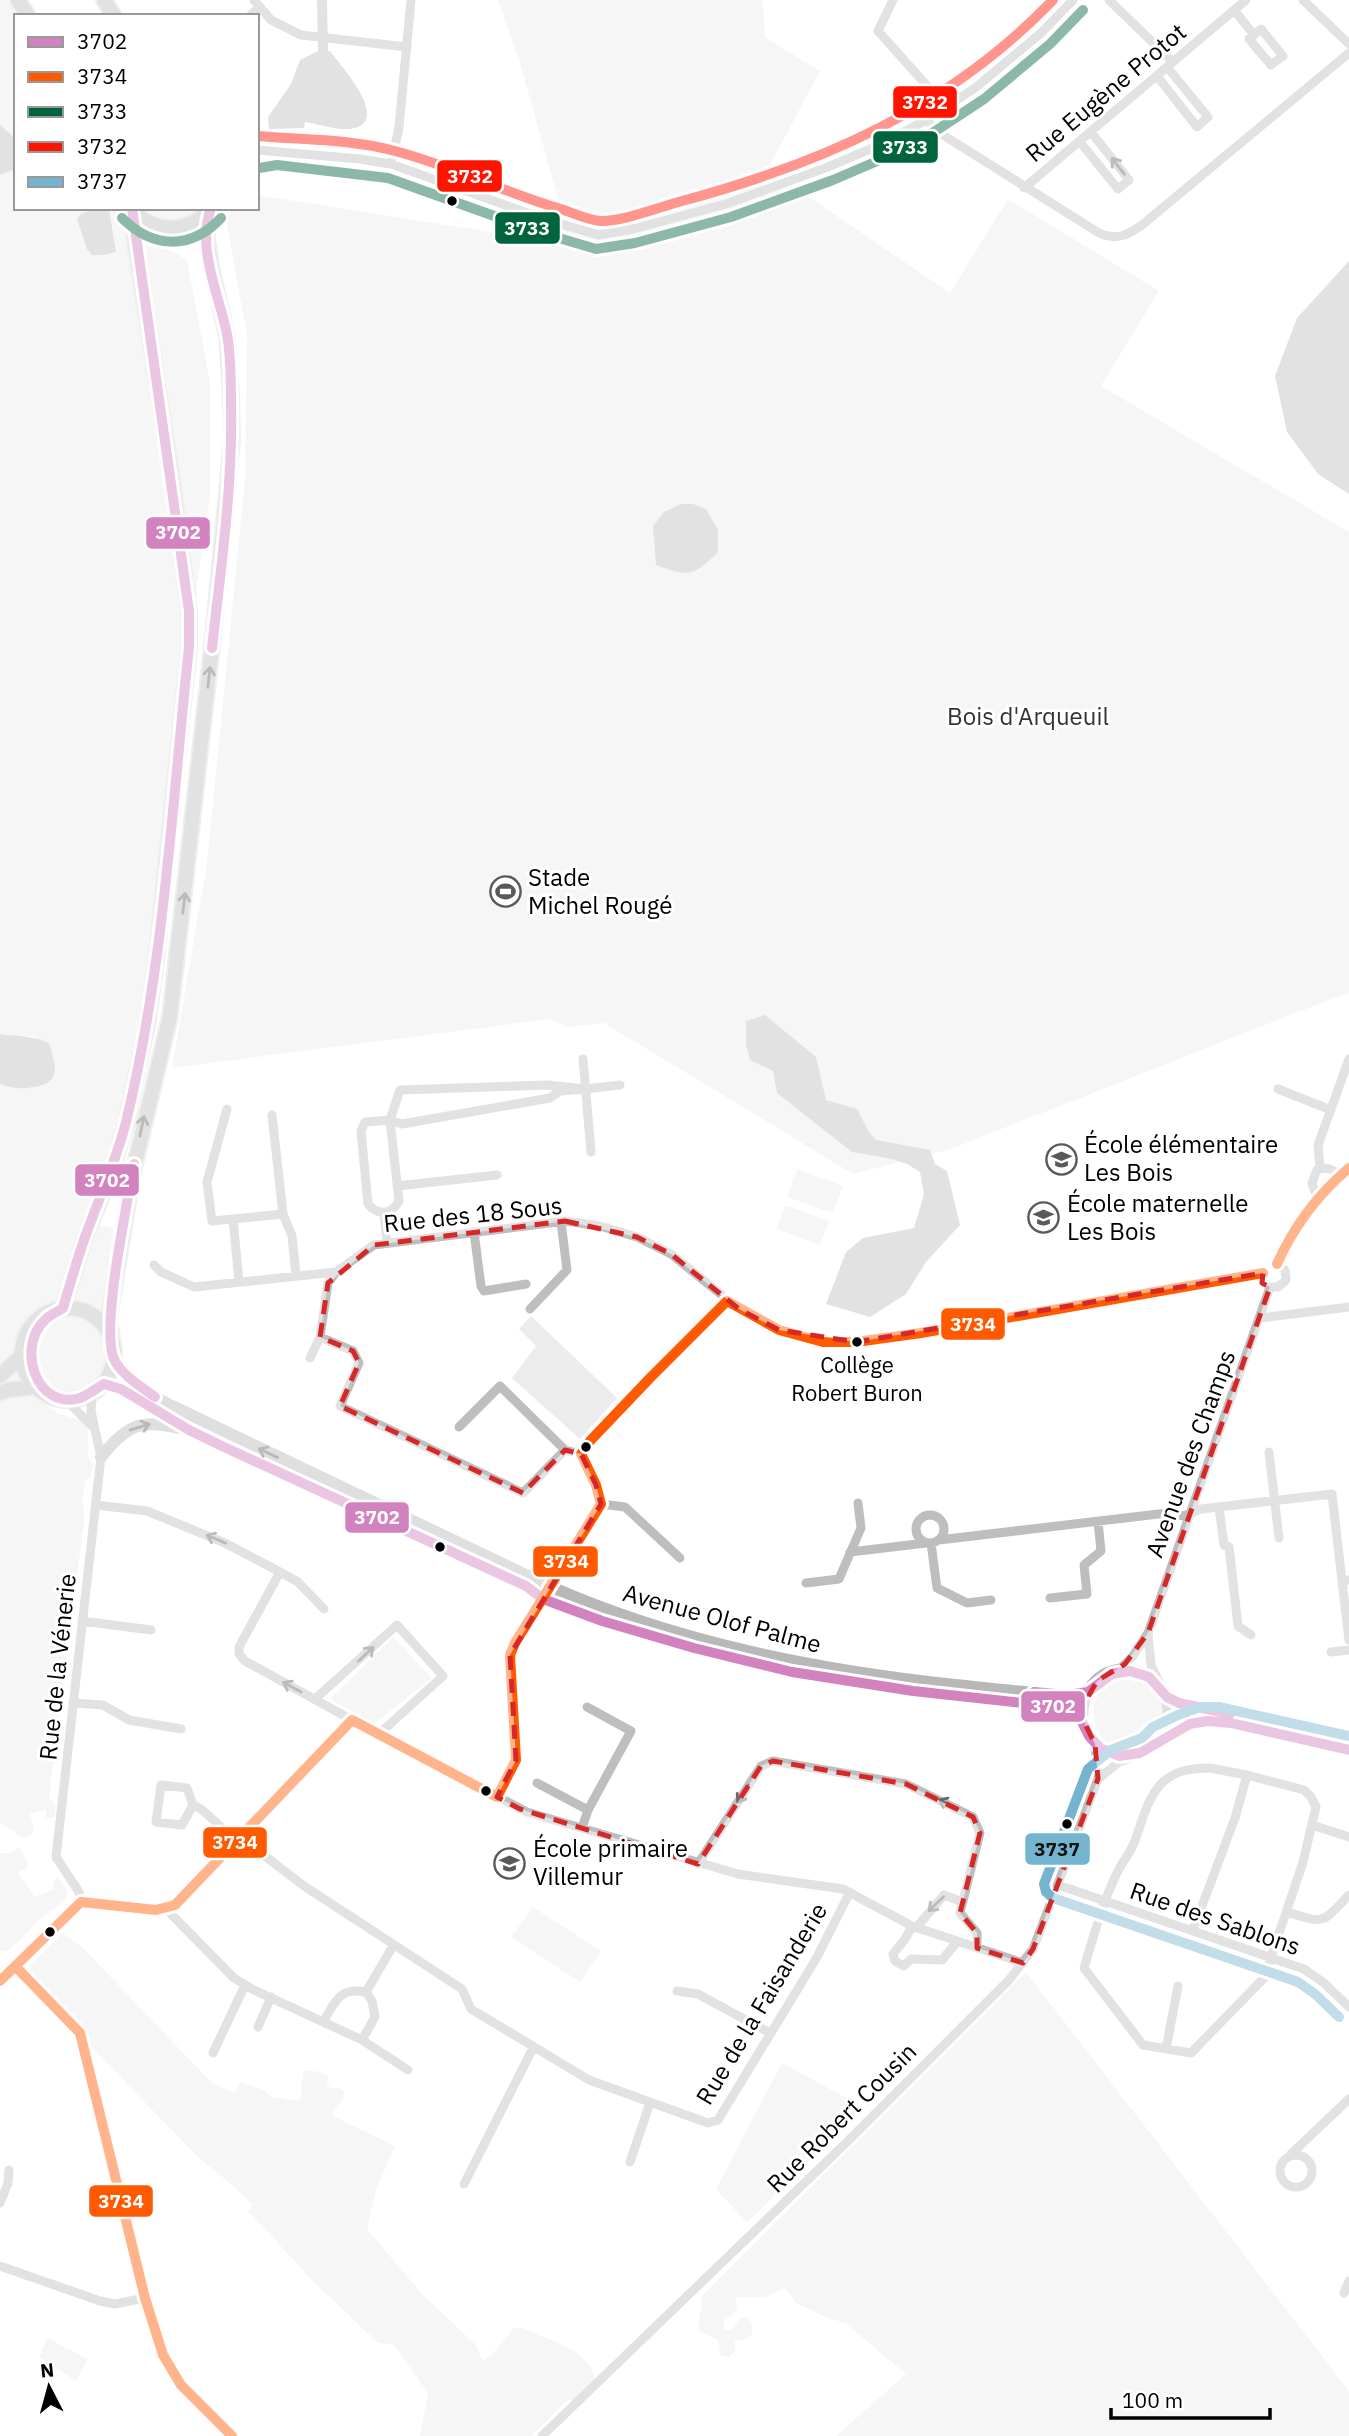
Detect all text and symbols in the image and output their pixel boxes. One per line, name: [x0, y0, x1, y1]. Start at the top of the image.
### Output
legend: [14, 14, 259, 210]
street label: Rue Eugène Protot: [1018, 16, 1192, 169]
text: 3702: [77, 27, 127, 55]
text: 3734: [77, 62, 127, 90]
line badge: 3732: [892, 85, 958, 119]
text: 3732: [902, 90, 948, 114]
text: 3733: [77, 97, 127, 125]
line badge: 3733: [872, 130, 939, 164]
text: 3732: [77, 132, 127, 160]
text: 3733: [882, 135, 928, 159]
one-way arrow: [1111, 158, 1126, 176]
line badge: 3732: [436, 159, 503, 193]
text: 3732: [447, 164, 493, 188]
text: 3737: [77, 167, 127, 195]
unlabelled marker: [445, 194, 459, 208]
line badge: 3733: [494, 211, 561, 245]
text: 3733: [504, 216, 550, 240]
line badge: 3702: [145, 516, 211, 550]
text: 3702: [155, 520, 201, 544]
one-way arrow: [202, 666, 215, 689]
park label: Bois d'Arqueuil: [947, 700, 1109, 732]
place label: Stade Michel Rougé: [528, 861, 672, 921]
sports icon: Stade Michel Rougé: [488, 875, 522, 909]
one-way arrow: [177, 892, 190, 915]
one-way arrow: [136, 1115, 150, 1138]
place label: École élémentaire Les Bois: [1084, 1128, 1278, 1188]
school or university icon: École élémentaire Les Bois: [1044, 1142, 1078, 1176]
line badge: 3702: [74, 1163, 140, 1197]
text: 3702: [84, 1168, 130, 1192]
place label: École maternelle Les Bois: [1067, 1187, 1249, 1247]
street label: Rue des 18 Sous: [382, 1189, 564, 1239]
school or university icon: École maternelle Les Bois: [1027, 1201, 1061, 1235]
line badge: 3734: [940, 1307, 1006, 1341]
text: 3734: [950, 1312, 996, 1336]
marker: Collège Robert Buron: [850, 1335, 864, 1349]
street label: Avenue des Champs: [1138, 1346, 1242, 1562]
place label: Collège Robert Buron: [791, 1350, 923, 1407]
one-way arrow: [129, 1419, 151, 1432]
unlabelled marker: [579, 1440, 593, 1454]
one-way arrow: [258, 1445, 279, 1459]
line badge: 3702: [344, 1501, 410, 1534]
text: 3702: [354, 1505, 400, 1529]
one-way arrow: [206, 1532, 227, 1545]
unlabelled marker: [433, 1540, 447, 1554]
line badge: 3734: [532, 1545, 599, 1578]
text: 3734: [543, 1549, 589, 1573]
street label: Rue de la Vénerie: [31, 1572, 83, 1762]
street label: Avenue Olof Palme: [620, 1576, 825, 1660]
one-way arrow: [357, 1646, 375, 1662]
one-way arrow: [283, 1680, 303, 1694]
line badge: 3702: [1020, 1690, 1086, 1723]
text: 3702: [1030, 1694, 1076, 1718]
one-way arrow: [736, 1783, 750, 1803]
unlabelled marker: [479, 1784, 493, 1798]
one-way arrow: [938, 1797, 959, 1811]
unlabelled marker: [1060, 1817, 1074, 1831]
line badge: 3734: [202, 1826, 268, 1859]
text: 3734: [212, 1830, 258, 1854]
place label: École primaire Villemur: [533, 1832, 688, 1892]
line badge: 3737: [1024, 1832, 1091, 1866]
text: 3737: [1034, 1837, 1080, 1861]
school or university icon: École primaire Villemur: [493, 1846, 527, 1880]
street label: Rue des Sablons: [1126, 1874, 1305, 1962]
one-way arrow: [928, 1895, 945, 1912]
street label: Rue de la Faisanderie: [688, 1897, 834, 2110]
unlabelled marker: [43, 1925, 57, 1939]
street label: Rue Robert Cousin: [759, 2035, 923, 2199]
line badge: 3734: [88, 2184, 154, 2218]
text: 3734: [98, 2189, 144, 2213]
north arrow: [14, 2352, 84, 2422]
text: N: [39, 2357, 55, 2383]
scale bar: [1111, 2376, 1270, 2420]
text: 100 m: [1122, 2386, 1183, 2414]

